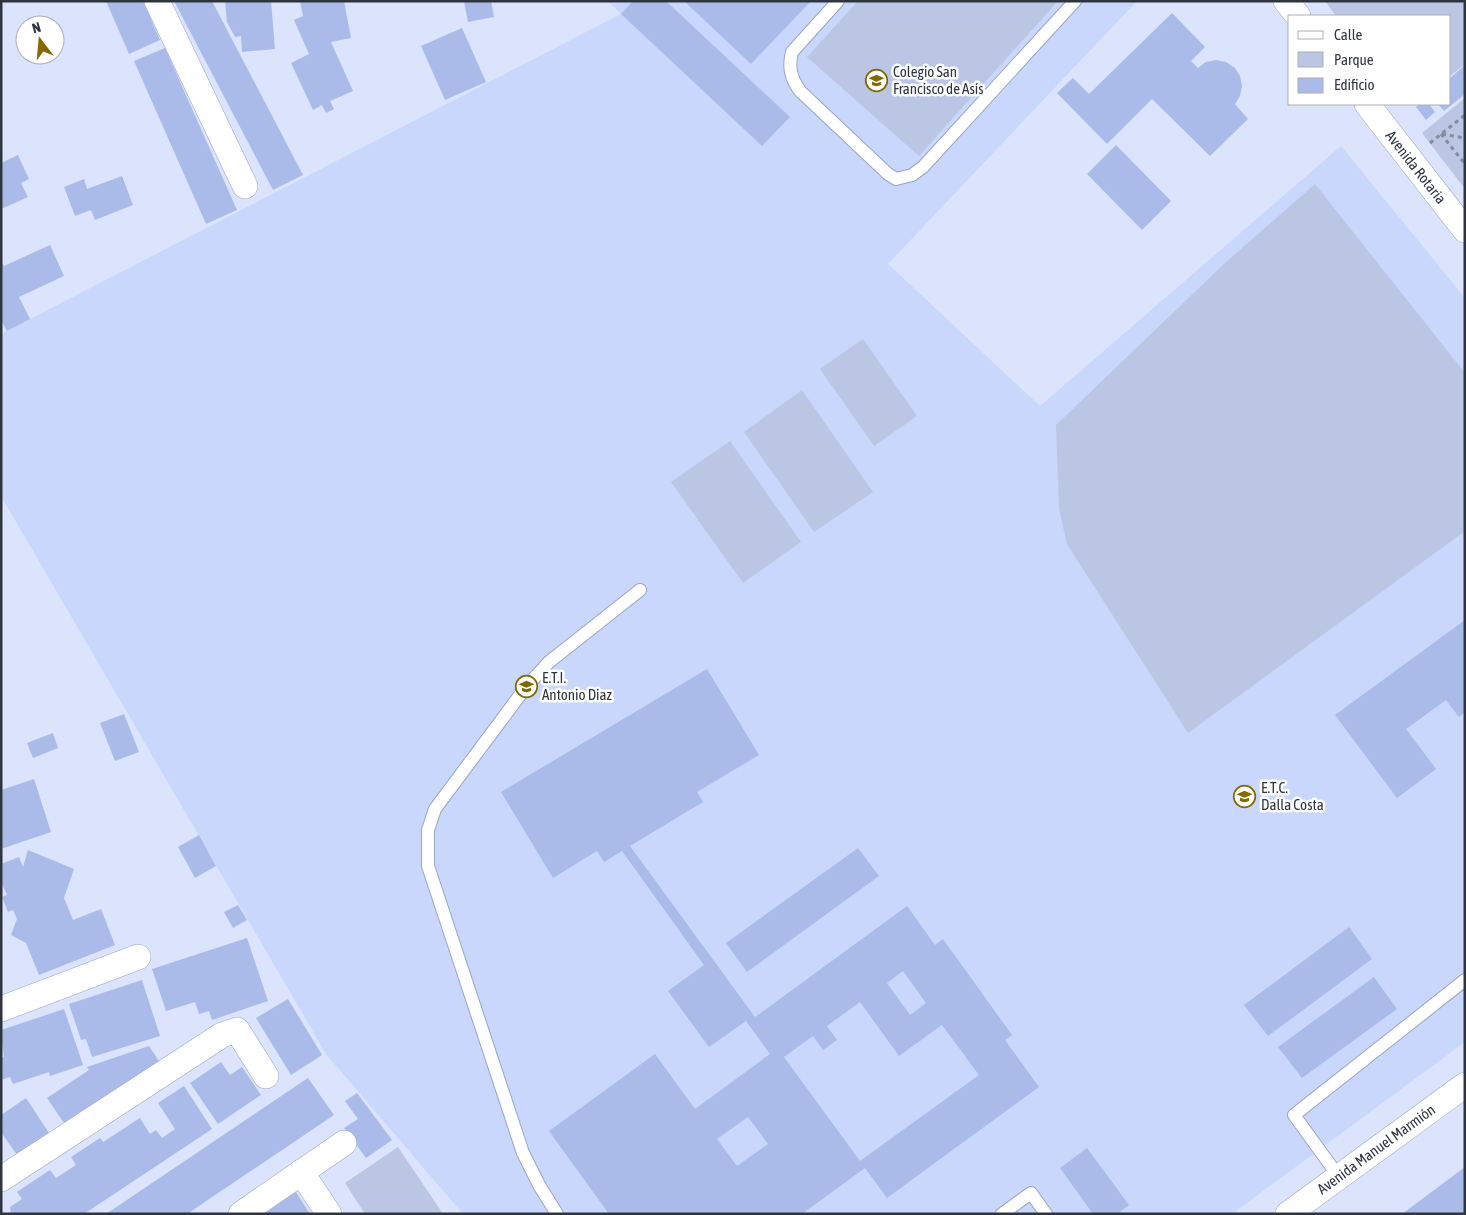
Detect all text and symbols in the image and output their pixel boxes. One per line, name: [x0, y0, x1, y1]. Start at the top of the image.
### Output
north arrow: [15, 15, 65, 65]
legend: [1288, 15, 1451, 105]
text: N: [30, 19, 43, 36]
text: Calle: [1334, 26, 1363, 43]
text: Parque: [1334, 51, 1374, 68]
place label: Colegio San Francisco de Asís: [893, 63, 983, 97]
school or university icon: Colegio San Francisco de Asís: [865, 68, 889, 92]
text: Edificio: [1334, 76, 1375, 93]
street label: Avenida Rotaria: [1382, 127, 1450, 207]
place label: E.T.I. Antonio Diaz: [542, 669, 613, 703]
school or university icon: E.T.I. Antonio Diaz: [514, 674, 538, 698]
place label: E.T.C. Dalla Costa: [1261, 779, 1324, 813]
school or university icon: E.T.C. Dalla Costa: [1233, 784, 1257, 808]
street label: Avenida Manuel Marmión: [1314, 1101, 1438, 1197]

